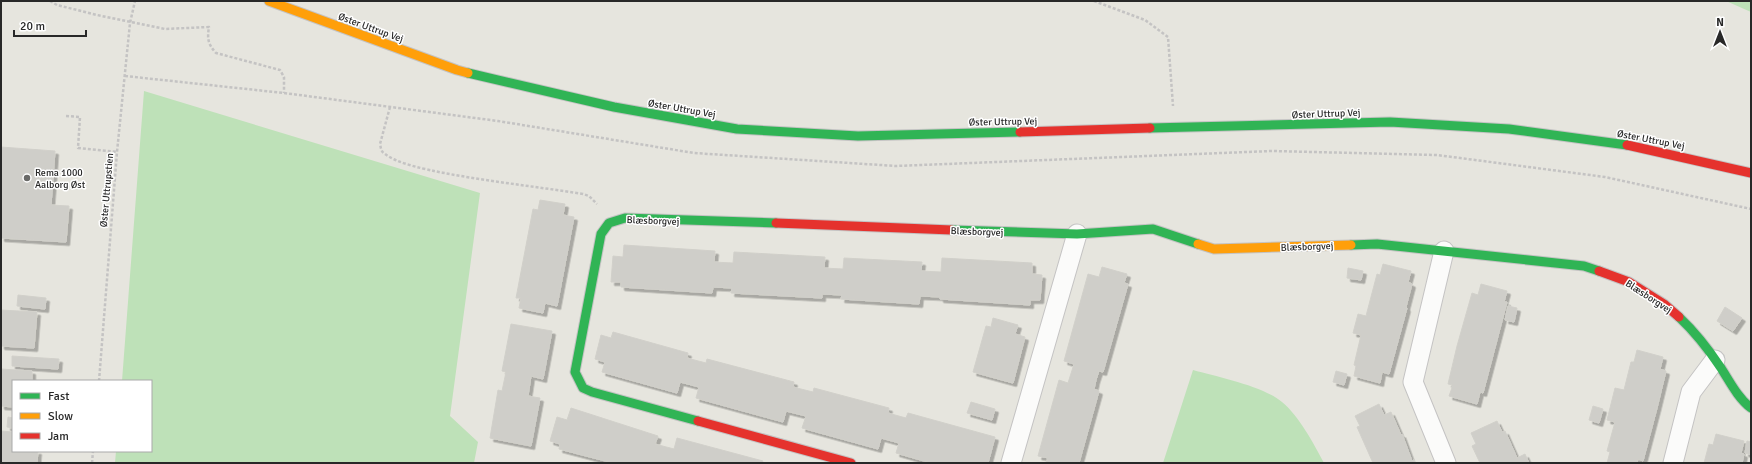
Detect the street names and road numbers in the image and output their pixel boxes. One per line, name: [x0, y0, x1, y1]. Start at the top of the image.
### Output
street label: Øster Uttrup Vej: [336, 11, 405, 45]
street label: Øster Uttrup Vej: [647, 97, 717, 121]
street label: Øster Uttrup Vej: [1292, 107, 1361, 121]
street label: Øster Uttrup Vej: [969, 115, 1038, 129]
street label: Øster Uttrup Vej: [1616, 128, 1686, 152]
street label: Øster Uttrupstien: [98, 152, 116, 228]
street label: Blæsborgvej: [626, 214, 680, 228]
street label: Blæsborgvej: [950, 225, 1004, 239]
street label: Blæsborgvej: [1280, 240, 1334, 254]
street label: Blæsborgvej: [1623, 277, 1674, 316]

